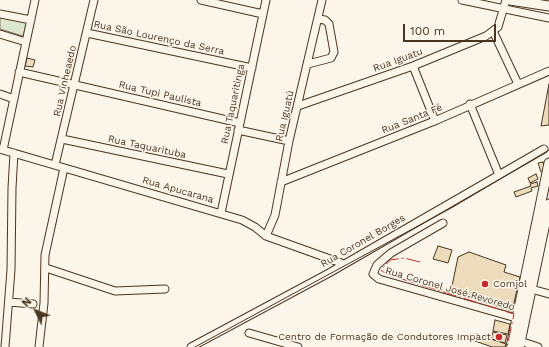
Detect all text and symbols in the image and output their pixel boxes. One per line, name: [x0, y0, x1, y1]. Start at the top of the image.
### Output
scale bar: [405, 16, 498, 42]
street label: Rua São Lourenço da Serra: [93, 18, 225, 58]
text: 100 m: [410, 24, 445, 38]
street label: Rua Vinheaedo: [51, 44, 79, 118]
street label: Rua Iguatu: [372, 45, 424, 75]
street label: Rua Taquaritinga: [219, 63, 247, 145]
street label: Rua Tupi Paulista: [118, 79, 202, 109]
street label: Rua Iguatú: [273, 89, 297, 143]
street label: Rua Santa Fé: [380, 101, 444, 137]
street label: Rua Taquarituba: [107, 133, 187, 161]
street label: Rua Apucarana: [141, 174, 215, 206]
street label: Rua Coronel Borges: [319, 212, 407, 270]
street label: Rua Coronel José Revoredo: [384, 265, 516, 313]
place label: Comjol: [493, 278, 527, 290]
marker: Comjol: [480, 279, 490, 289]
north arrow: [16, 291, 56, 331]
text: N: [19, 295, 34, 310]
place label: Centro de Formação de Condutores Impact: [278, 331, 491, 343]
marker: Centro de Formação de Condutores Impact: [494, 332, 504, 342]

